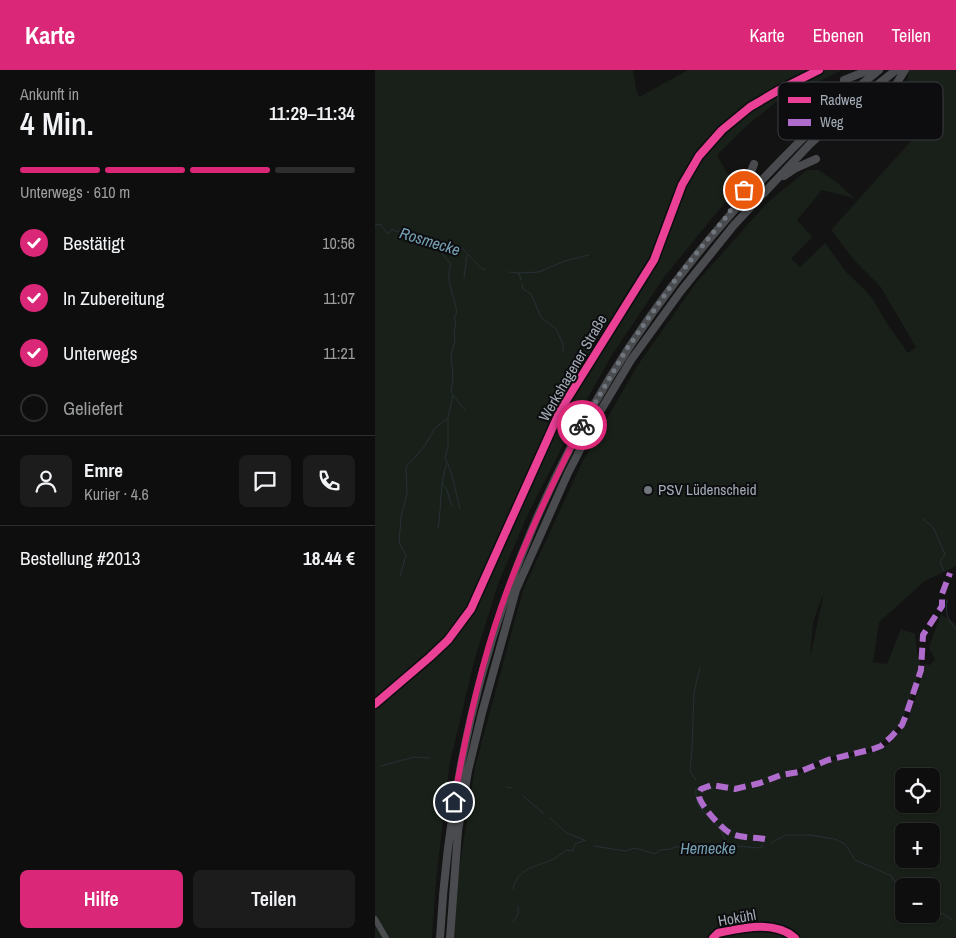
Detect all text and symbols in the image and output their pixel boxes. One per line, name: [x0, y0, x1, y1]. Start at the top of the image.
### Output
text: Karte: [25, 19, 75, 51]
text: Karte: [749, 23, 785, 48]
text: Ebenen: [813, 23, 864, 48]
text: Teilen: [892, 23, 931, 48]
legend: [778, 82, 943, 140]
text: Ankunft in: [20, 83, 79, 105]
text: Radweg: [820, 91, 863, 109]
text: 11:29–11:34: [269, 100, 355, 126]
text: 4 Min.: [20, 102, 94, 145]
text: Weg: [820, 113, 844, 131]
pin: [723, 169, 765, 211]
icon: bag: [730, 176, 758, 204]
text: Unterwegs · 610 m: [20, 181, 130, 203]
water label: Rosmecke: [397, 221, 463, 261]
icon: check: [20, 229, 48, 257]
text: Bestätigt: [63, 230, 125, 256]
text: 10:56: [322, 232, 355, 254]
icon: check: [20, 284, 48, 312]
text: In Zubereitung: [63, 285, 164, 311]
text: 11:07: [323, 287, 355, 309]
street label: Werkshagener Straße: [533, 310, 612, 425]
icon: check: [20, 339, 48, 367]
text: Unterwegs: [63, 340, 137, 366]
text: 11:21: [323, 342, 355, 364]
text: Geliefert: [63, 395, 123, 421]
courier: [557, 400, 607, 450]
icon: bike: [568, 411, 596, 439]
button: person: [20, 455, 72, 507]
button: chat: [239, 455, 291, 507]
button: phone: [303, 455, 355, 507]
text: Emre: [84, 457, 123, 483]
place label: PSV Lüdenscheid: [658, 479, 756, 500]
text: Kurier · 4.6: [84, 483, 149, 505]
marker: PSV Lüdenscheid: [642, 484, 654, 496]
text: Bestellung #2013: [20, 545, 140, 571]
text: 18.44 €: [303, 545, 355, 571]
map controls: [895, 768, 940, 923]
button: locate: [895, 768, 940, 813]
pin: [433, 781, 475, 823]
icon: home: [440, 788, 468, 816]
button: +: [895, 823, 940, 868]
water label: Hemecke: [680, 837, 736, 859]
button: Hilfe: [20, 870, 183, 928]
button: Teilen: [193, 870, 355, 928]
button: −: [895, 878, 940, 923]
street label: Hokühl: [716, 904, 758, 931]

